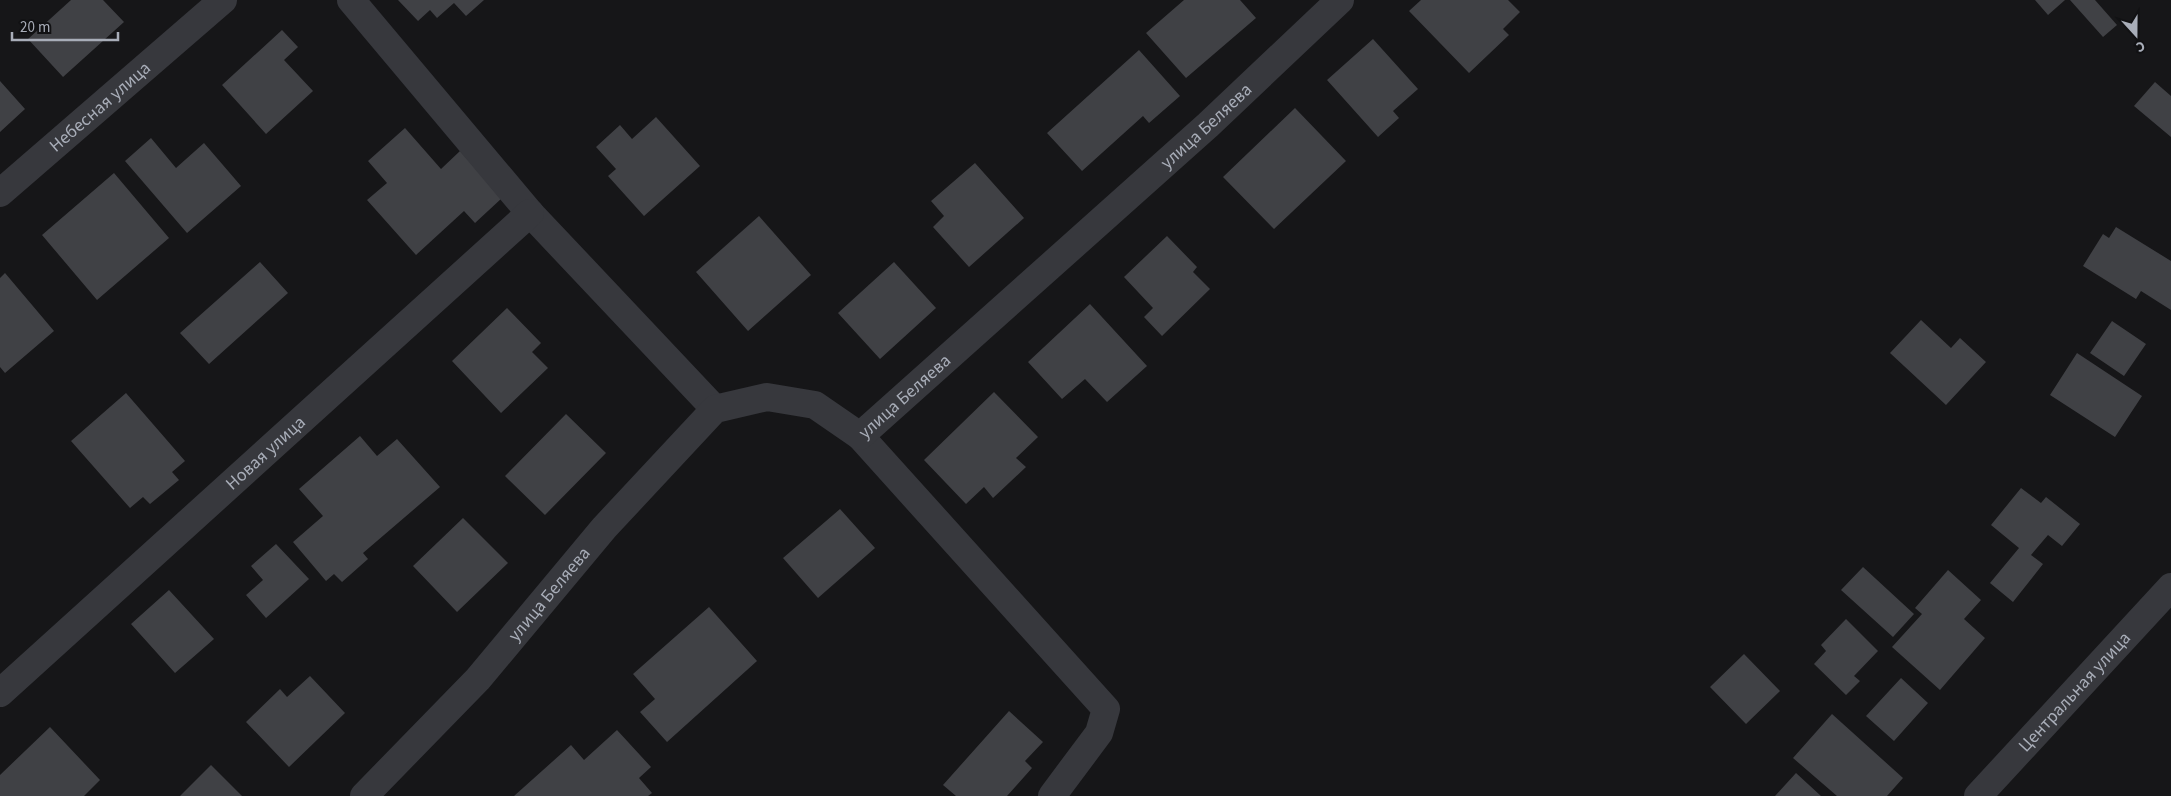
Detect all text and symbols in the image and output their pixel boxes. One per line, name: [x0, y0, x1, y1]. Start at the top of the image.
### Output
scale bar: [12, 10, 119, 42]
north arrow: [2111, 10, 2161, 60]
text: 20 m: [20, 17, 50, 38]
text: С: [2133, 35, 2148, 57]
street label: Небесная улица: [44, 56, 156, 158]
street label: улица Беляева: [1155, 77, 1257, 174]
street label: улица Беляева: [853, 348, 956, 444]
street label: Новая улица: [220, 410, 311, 495]
street label: улица Беляева: [502, 541, 596, 647]
street label: Центральная улица: [2012, 626, 2136, 757]

